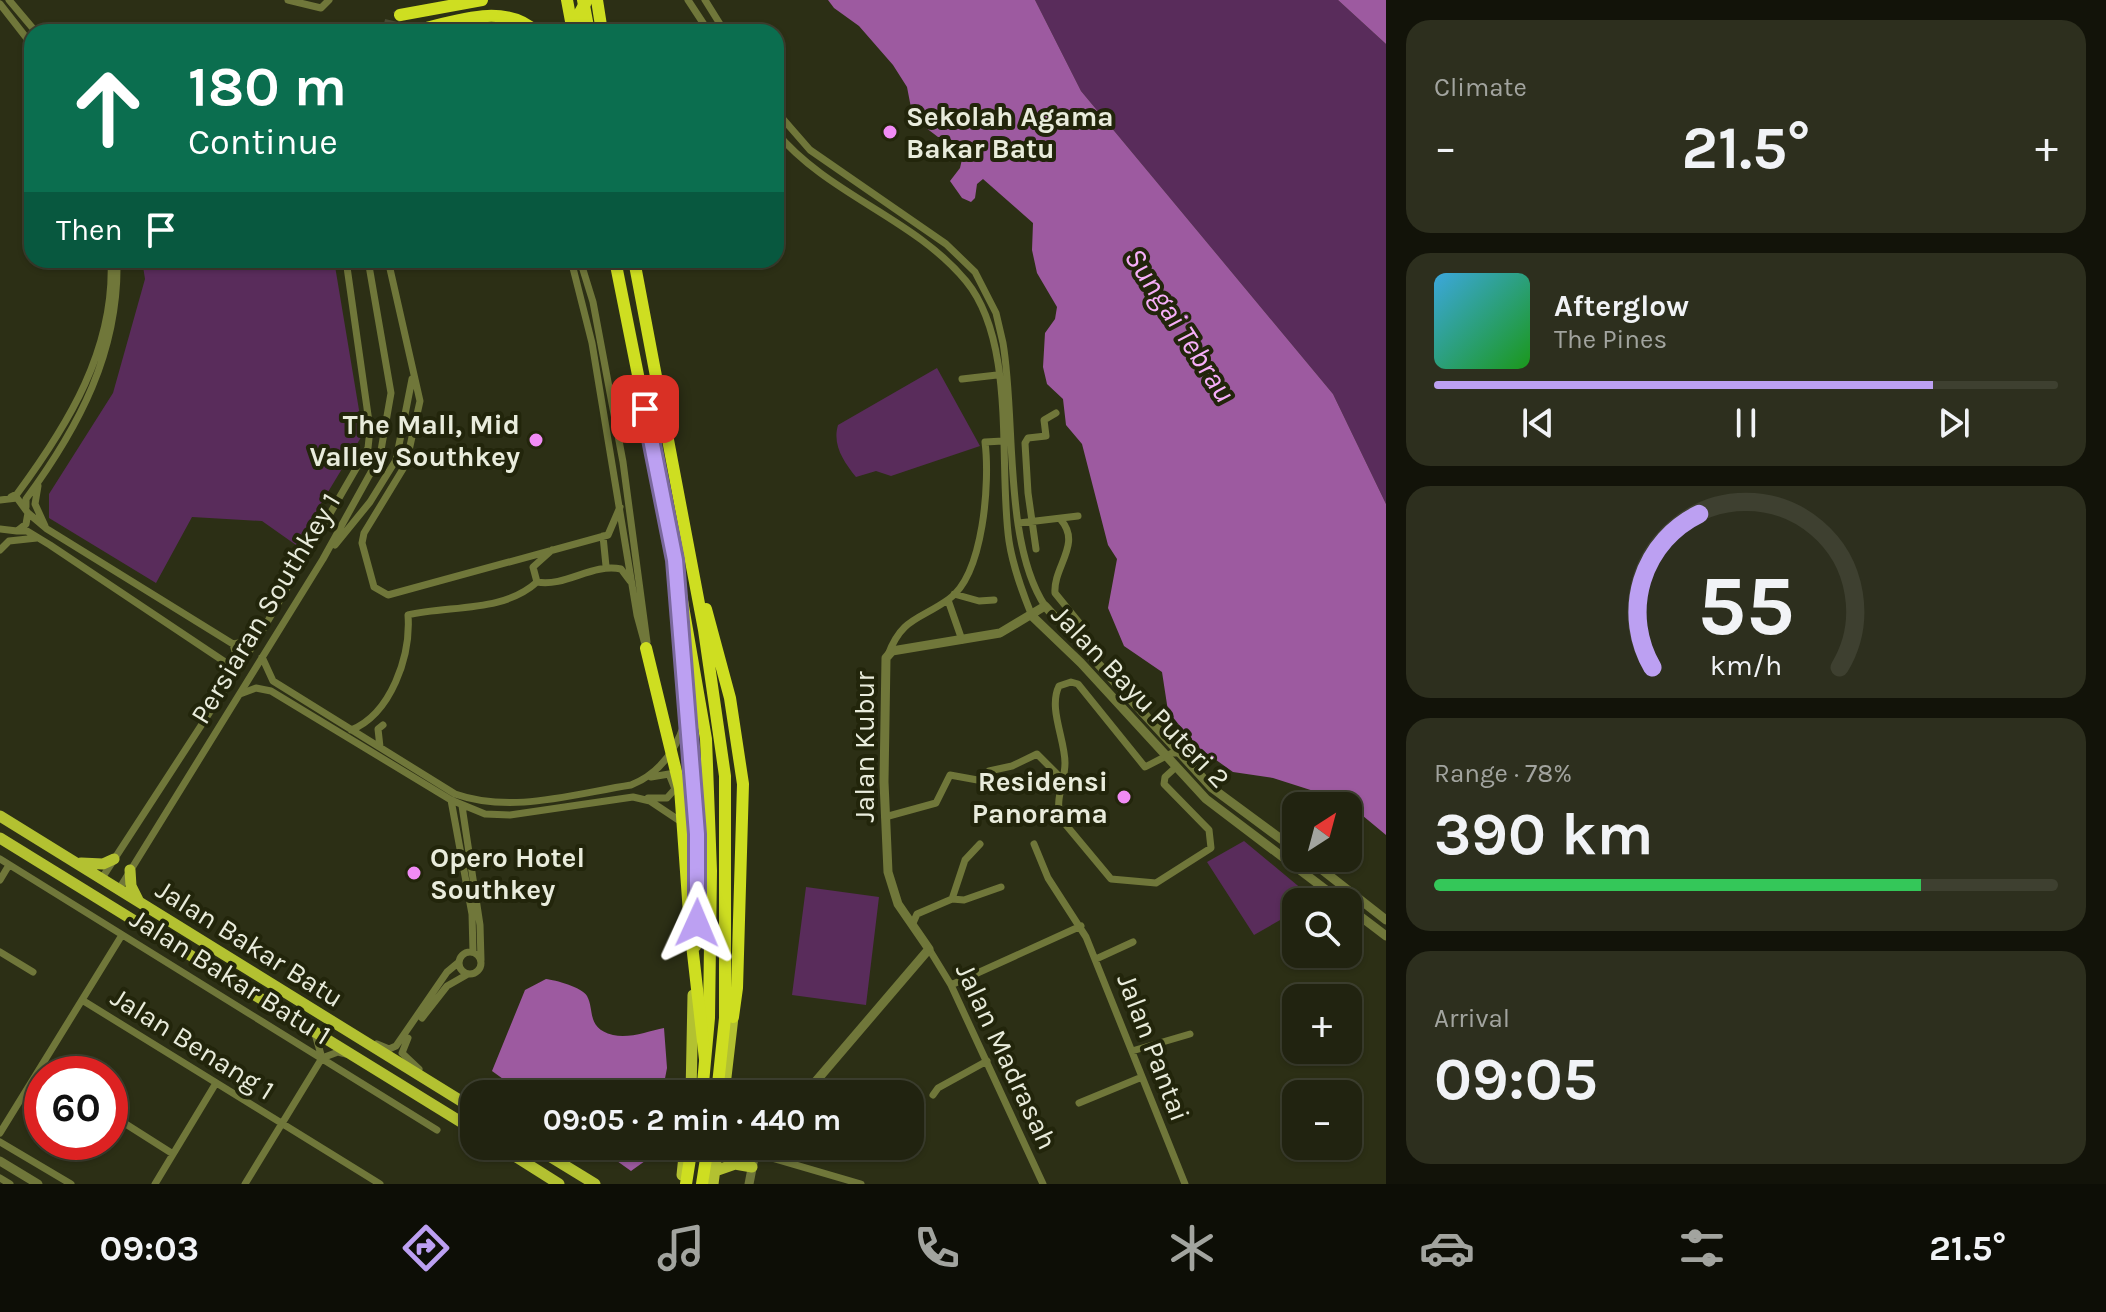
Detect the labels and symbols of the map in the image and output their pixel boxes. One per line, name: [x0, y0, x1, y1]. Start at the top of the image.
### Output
place label: Sekolah Agama Bakar Batu: [906, 100, 1114, 165]
marker: Sekolah Agama Bakar Batu: [881, 123, 899, 141]
water label: Sungai Tebrau: [1117, 241, 1243, 409]
pin: [611, 375, 679, 443]
place label: The Mall, Mid Valley Southkey: [310, 408, 520, 473]
marker: The Mall, Mid Valley Southkey: [527, 431, 545, 449]
street label: Persiaran Southkey 1: [183, 487, 347, 730]
street label: Jalan Bayu Puteri 2: [1045, 598, 1236, 795]
street label: Jalan Kubur: [848, 671, 881, 823]
place label: Residensi Panorama: [972, 765, 1108, 830]
marker: Residensi Panorama: [1115, 788, 1133, 806]
north arrow: [1282, 792, 1362, 872]
place label: Opero Hotel Southkey: [430, 841, 585, 906]
marker: Opero Hotel Southkey: [405, 864, 423, 882]
street label: Jalan Bakar Batu: [150, 873, 349, 1014]
position arrow: [655, 881, 739, 965]
street label: Jalan Bakar Batu 1: [124, 901, 337, 1051]
street label: Jalan Madrasah: [949, 958, 1064, 1155]
street label: Jalan Pantai: [1110, 969, 1197, 1126]
street label: Jalan Benang 1: [105, 980, 280, 1107]
speed limit sign: 60: [24, 1056, 128, 1160]

